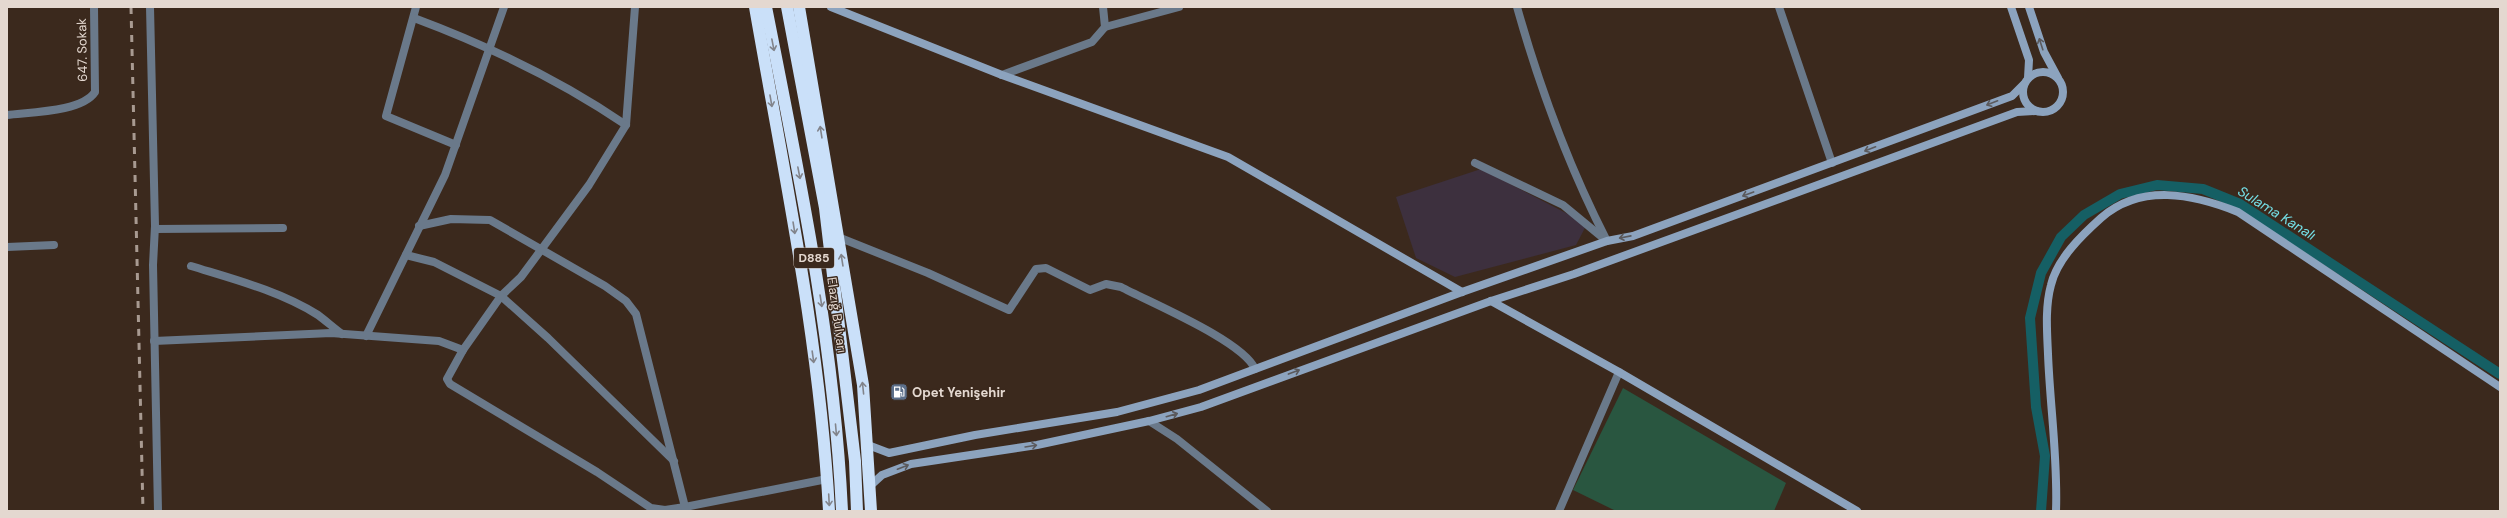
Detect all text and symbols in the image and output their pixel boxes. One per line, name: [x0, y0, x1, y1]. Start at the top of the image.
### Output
street label: 647. Sokak: [73, 18, 91, 82]
one-way arrow: [2037, 37, 2044, 50]
one-way arrow: [770, 38, 778, 51]
one-way arrow: [767, 94, 775, 107]
one-way arrow: [1986, 100, 1998, 108]
one-way arrow: [817, 126, 825, 139]
one-way arrow: [1864, 146, 1876, 154]
one-way arrow: [796, 166, 804, 179]
water label: Sulama Kanalı: [2235, 182, 2319, 244]
one-way arrow: [1742, 190, 1754, 198]
one-way arrow: [790, 222, 798, 235]
one-way arrow: [1619, 233, 1632, 241]
road number: D885: [794, 248, 834, 268]
one-way arrow: [838, 254, 846, 267]
street label: Elazığ Bulvarı: [823, 276, 851, 354]
one-way arrow: [817, 294, 825, 307]
one-way arrow: [809, 350, 817, 363]
one-way arrow: [1288, 368, 1300, 376]
one-way arrow: [859, 382, 867, 395]
fuel station icon: Opet Yenişehir: [889, 382, 909, 402]
place label: Opet Yenişehir: [912, 384, 1006, 401]
one-way arrow: [1165, 411, 1178, 418]
one-way arrow: [832, 423, 839, 436]
one-way arrow: [1024, 442, 1037, 450]
one-way arrow: [896, 462, 908, 470]
one-way arrow: [825, 493, 832, 506]

